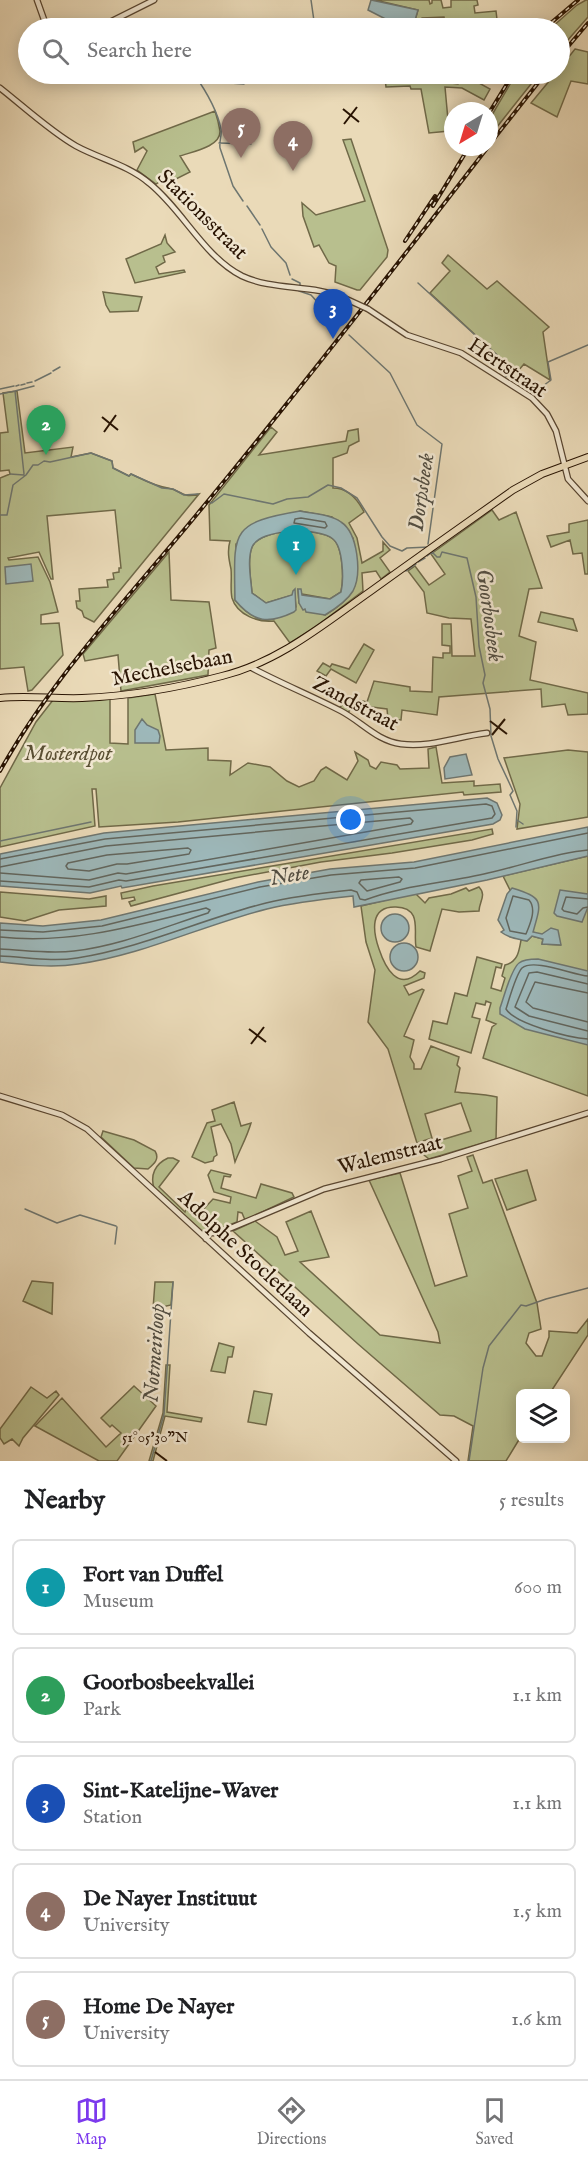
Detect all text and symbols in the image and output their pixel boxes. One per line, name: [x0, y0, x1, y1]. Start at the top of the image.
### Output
search box: [18, 18, 570, 84]
icon: search: [39, 35, 72, 68]
text: Search here: [87, 37, 192, 65]
north arrow: [444, 102, 498, 156]
pin: 5: [222, 108, 260, 158]
pin: 4: [274, 122, 312, 171]
street label: Stationsstraat: [151, 164, 253, 266]
pin: 3: [314, 290, 352, 339]
street label: Hertstraat: [462, 332, 552, 405]
pin: 2: [26, 406, 66, 455]
water label: Dorpsbeek: [403, 451, 441, 533]
pin: 1: [276, 526, 316, 575]
water label: Goorbosbeek: [469, 567, 509, 664]
street label: Mechelsebaan: [110, 644, 235, 693]
street label: Zandstraat: [308, 670, 403, 738]
park label: Mosterdpot: [24, 741, 113, 768]
your location: [336, 805, 365, 834]
water label: Nete: [267, 859, 312, 893]
street label: Walemstraat: [335, 1129, 446, 1181]
street label: Adolphe Stocletlaan: [171, 1184, 318, 1324]
water label: Notmeirloop: [138, 1303, 172, 1403]
map controls: [516, 1389, 570, 1443]
button: layers: [516, 1389, 570, 1443]
text: 51°05'30"N: [122, 1428, 188, 1447]
text: Nearby: [24, 1484, 105, 1517]
text: 5 results: [499, 1488, 564, 1513]
text: Fort van Duffel: [83, 1561, 223, 1589]
text: 1: [42, 1575, 49, 1600]
text: 600 m: [514, 1575, 562, 1600]
text: Museum: [83, 1589, 154, 1614]
text: Goorbosbeekvallei: [83, 1669, 254, 1697]
text: 2: [41, 1683, 50, 1708]
text: 1.1 km: [512, 1683, 562, 1708]
text: Park: [83, 1697, 121, 1722]
text: Sint-Katelijne-Waver: [83, 1777, 278, 1805]
text: 3: [42, 1791, 49, 1816]
text: 1.1 km: [512, 1791, 562, 1816]
text: Station: [83, 1805, 142, 1830]
text: De Nayer Instituut: [83, 1885, 257, 1913]
text: 4: [41, 1899, 50, 1924]
text: 1.5 km: [512, 1899, 562, 1924]
text: University: [83, 1913, 170, 1938]
text: Home De Nayer: [83, 1993, 234, 2021]
text: 5: [42, 2007, 49, 2032]
text: 1.6 km: [511, 2007, 562, 2032]
text: University: [83, 2021, 170, 2046]
tab: Map: [75, 2094, 108, 2150]
tab: Directions: [257, 2094, 326, 2150]
tab: Saved: [476, 2094, 513, 2150]

